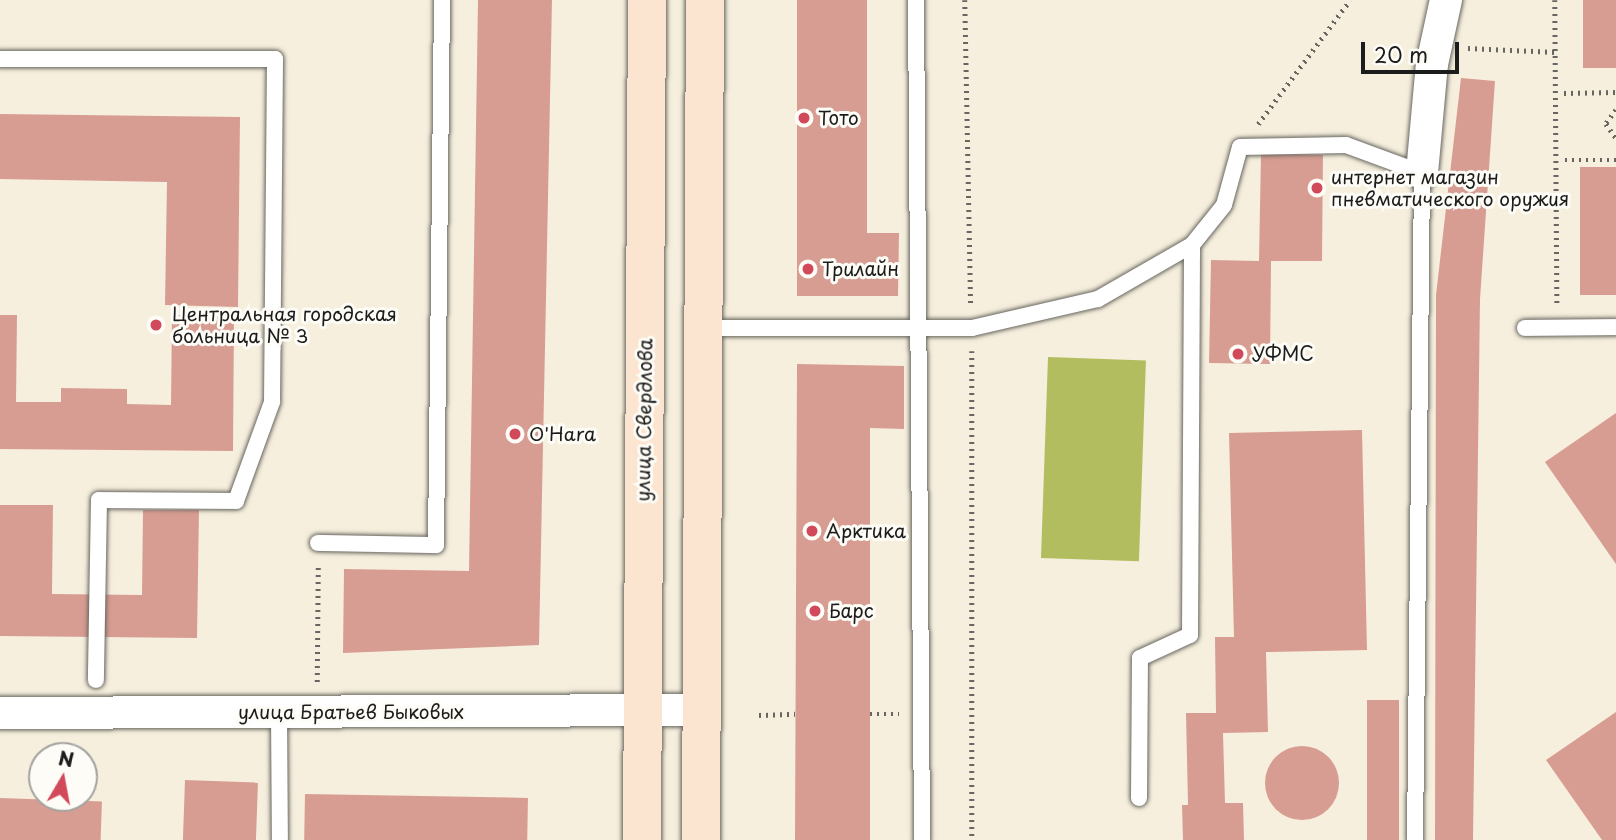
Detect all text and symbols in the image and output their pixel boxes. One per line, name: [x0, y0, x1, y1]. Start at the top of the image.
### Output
scale bar: [1364, 28, 1462, 72]
text: 20 m: [1374, 38, 1428, 70]
place label: Тото: [818, 107, 859, 129]
marker: Тото: [796, 110, 812, 126]
place label: интернет магазин пневматического оружия: [1331, 166, 1570, 210]
marker: интернет магазин пневматического оружия: [1309, 180, 1325, 196]
place label: Трилайн: [822, 258, 899, 280]
marker: Трилайн: [800, 261, 816, 277]
place label: Центральная городская больница № 3: [172, 303, 397, 347]
marker: Центральная городская больница № 3: [146, 315, 166, 335]
street label: улица Свердлова: [631, 338, 657, 502]
place label: УФМС: [1252, 343, 1314, 365]
marker: УФМС: [1230, 346, 1246, 362]
place label: O'Hara: [529, 423, 596, 445]
marker: O'Hara: [507, 426, 523, 442]
place label: Арктика: [826, 520, 906, 542]
marker: Арктика: [804, 523, 820, 539]
place label: Барс: [829, 600, 874, 622]
marker: Барс: [807, 603, 823, 619]
street label: улица Братьев Быковых: [238, 701, 464, 723]
north arrow: [28, 742, 98, 812]
text: N: [56, 743, 76, 773]

